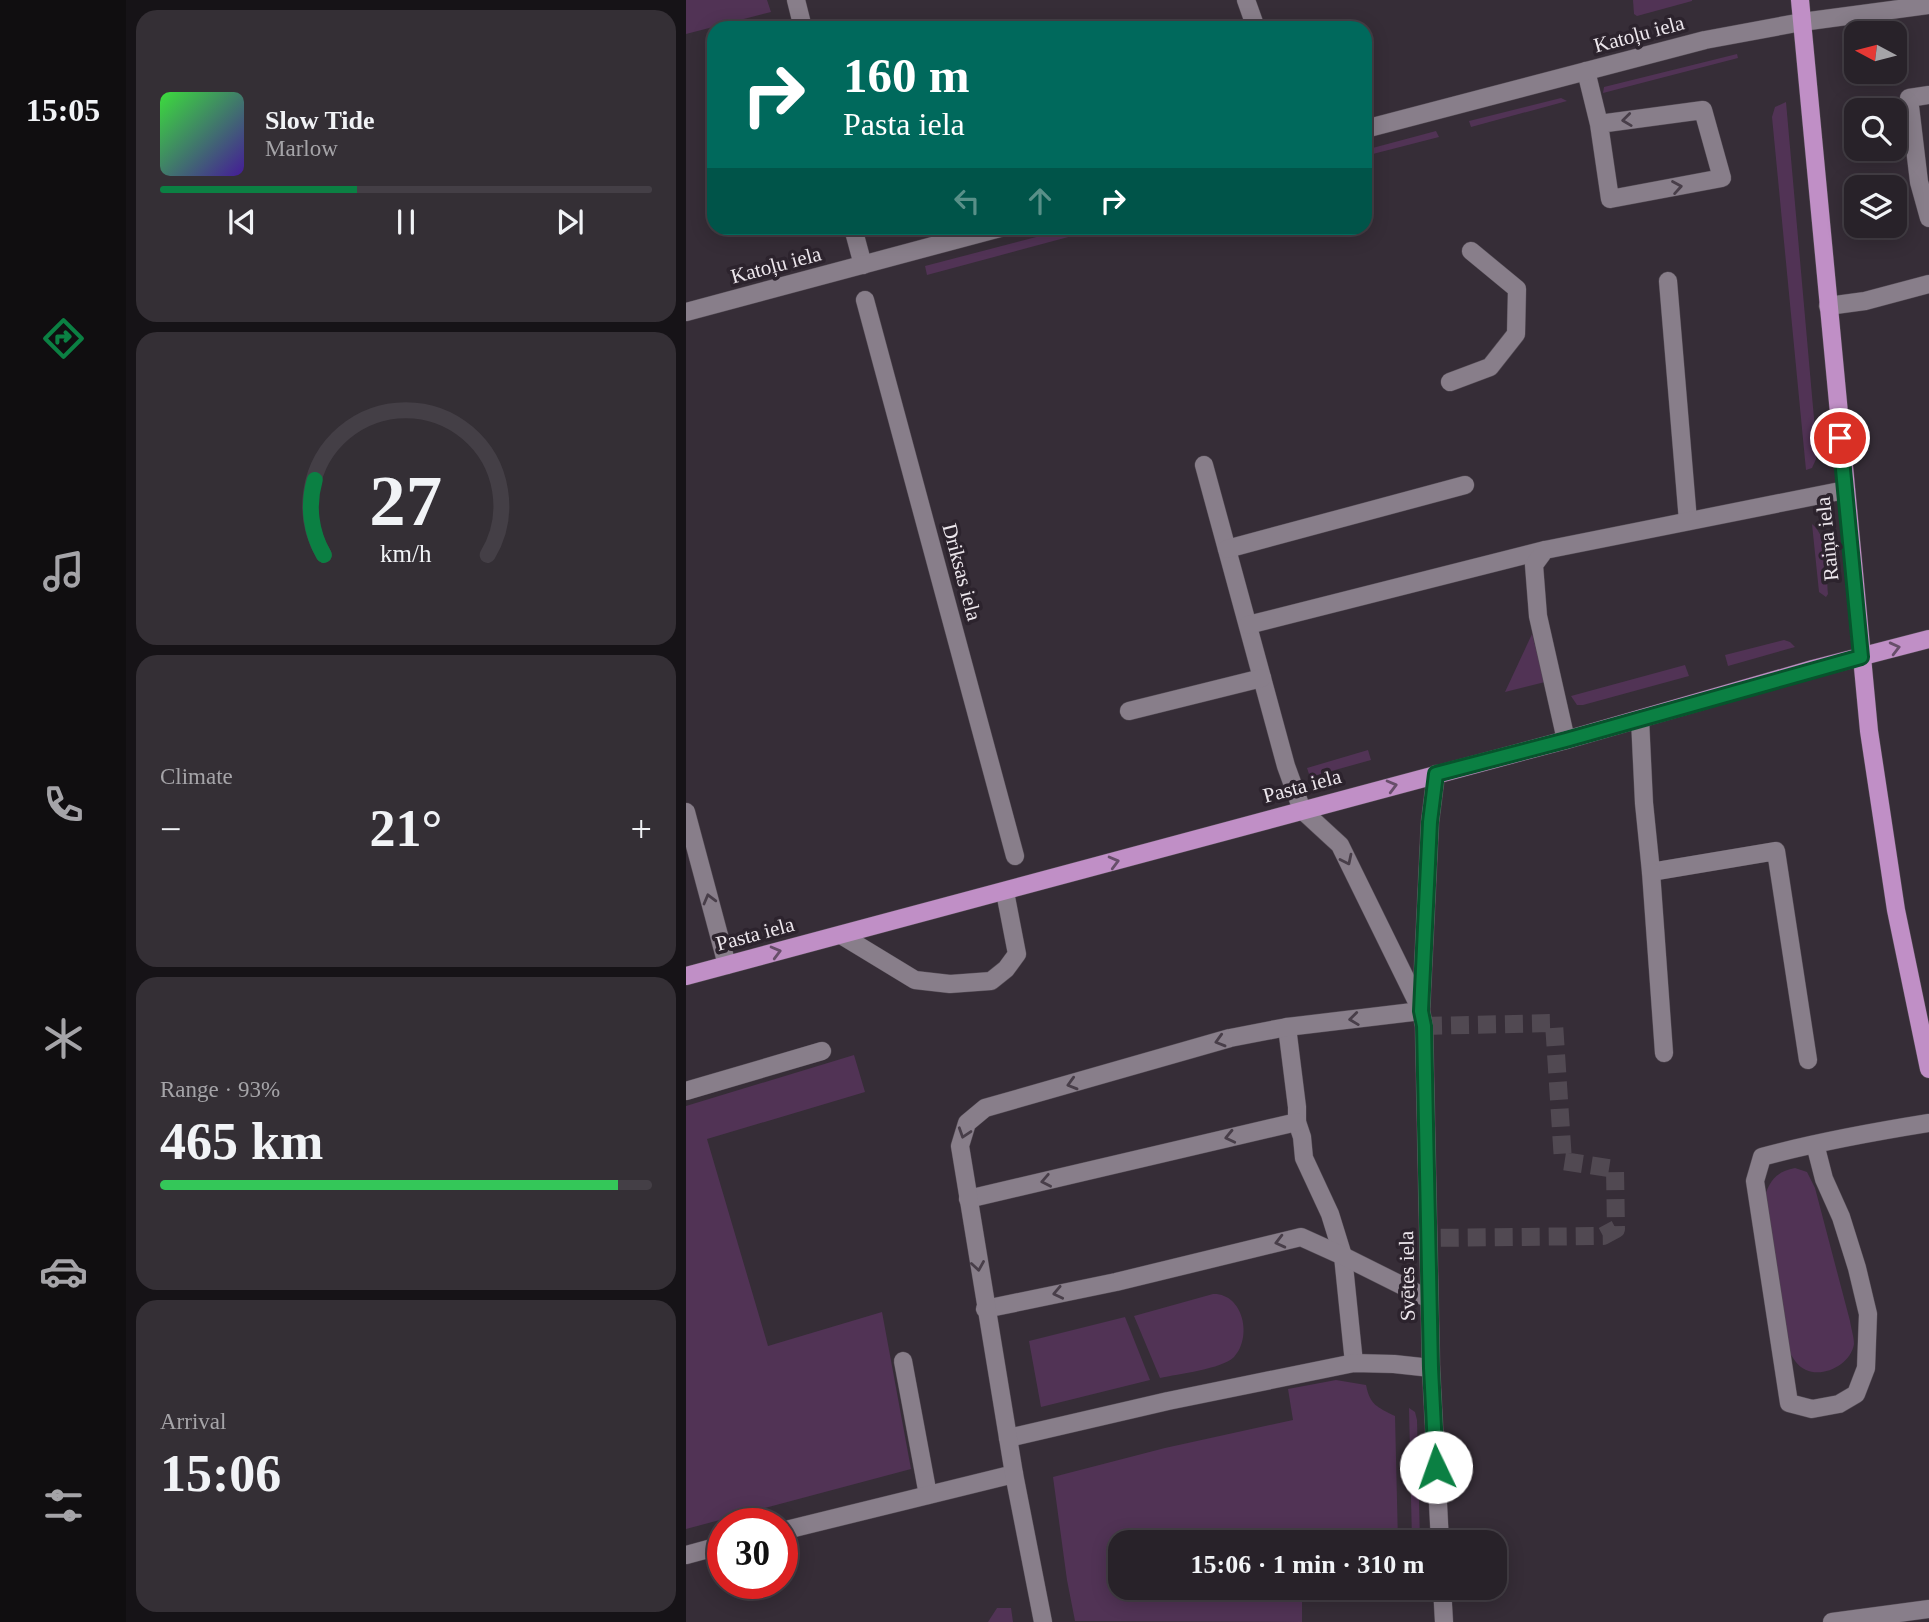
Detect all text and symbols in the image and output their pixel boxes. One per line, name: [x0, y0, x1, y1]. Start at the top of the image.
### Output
street label: Katoļu iela: [1591, 10, 1688, 58]
north arrow: [1844, 21, 1908, 84]
map controls: [1844, 21, 1907, 238]
text: 160 m: [843, 48, 970, 103]
icon: right: [728, 49, 819, 140]
text: 15:05: [26, 92, 100, 128]
button: search: [1844, 98, 1907, 161]
text: Slow Tide: [265, 106, 375, 135]
text: Pasta iela: [843, 106, 965, 142]
one-way arrow: [1621, 113, 1632, 128]
text: Marlow: [265, 136, 338, 161]
button: layers: [1844, 175, 1907, 238]
one-way arrow: [1671, 180, 1683, 195]
icon: left: [948, 182, 986, 220]
icon: ahead: [1021, 182, 1059, 220]
icon: right: [1094, 182, 1132, 220]
icon: previous: [223, 203, 261, 241]
icon: pause: [387, 203, 425, 241]
icon: next: [551, 203, 589, 241]
street label: Katoļu iela: [728, 241, 825, 289]
icon: directions: [39, 314, 88, 363]
pin: [1810, 408, 1870, 468]
icon: arrive: [1821, 419, 1859, 457]
text: 27: [370, 460, 442, 541]
street label: Raiņa iela: [1811, 495, 1843, 582]
street label: Driksas iela: [938, 521, 987, 624]
text: km/h: [380, 539, 432, 566]
icon: music: [39, 547, 88, 596]
one-way arrow: [1889, 642, 1901, 656]
text: Climate: [160, 764, 233, 789]
street label: Pasta iela: [1260, 764, 1344, 808]
one-way arrow: [1386, 779, 1398, 794]
icon: phone: [39, 780, 88, 829]
text: 21°: [370, 800, 442, 857]
text: −: [160, 808, 181, 850]
text: +: [631, 808, 652, 850]
one-way arrow: [1339, 853, 1353, 865]
one-way arrow: [1108, 855, 1120, 870]
one-way arrow: [703, 894, 717, 906]
street label: Pasta iela: [713, 912, 797, 956]
one-way arrow: [770, 946, 782, 961]
one-way arrow: [1348, 1011, 1360, 1026]
icon: climate: [39, 1014, 88, 1063]
one-way arrow: [1215, 1033, 1227, 1048]
one-way arrow: [1066, 1076, 1078, 1090]
text: Range · 93%: [160, 1077, 280, 1102]
text: 465 km: [160, 1113, 323, 1170]
one-way arrow: [958, 1127, 972, 1139]
one-way arrow: [1224, 1129, 1236, 1143]
one-way arrow: [1040, 1173, 1052, 1188]
street label: Svētes iela: [1394, 1230, 1420, 1321]
one-way arrow: [1274, 1234, 1286, 1248]
icon: car: [39, 1247, 88, 1296]
one-way arrow: [971, 1260, 986, 1272]
one-way arrow: [1052, 1285, 1064, 1300]
text: Arrival: [160, 1409, 226, 1434]
position arrow: [1399, 1430, 1473, 1504]
text: 15:06: [160, 1445, 281, 1502]
icon: filters: [39, 1481, 88, 1530]
speed limit sign: 30: [707, 1508, 798, 1599]
text: 15:06 · 1 min · 310 m: [1191, 1550, 1425, 1579]

